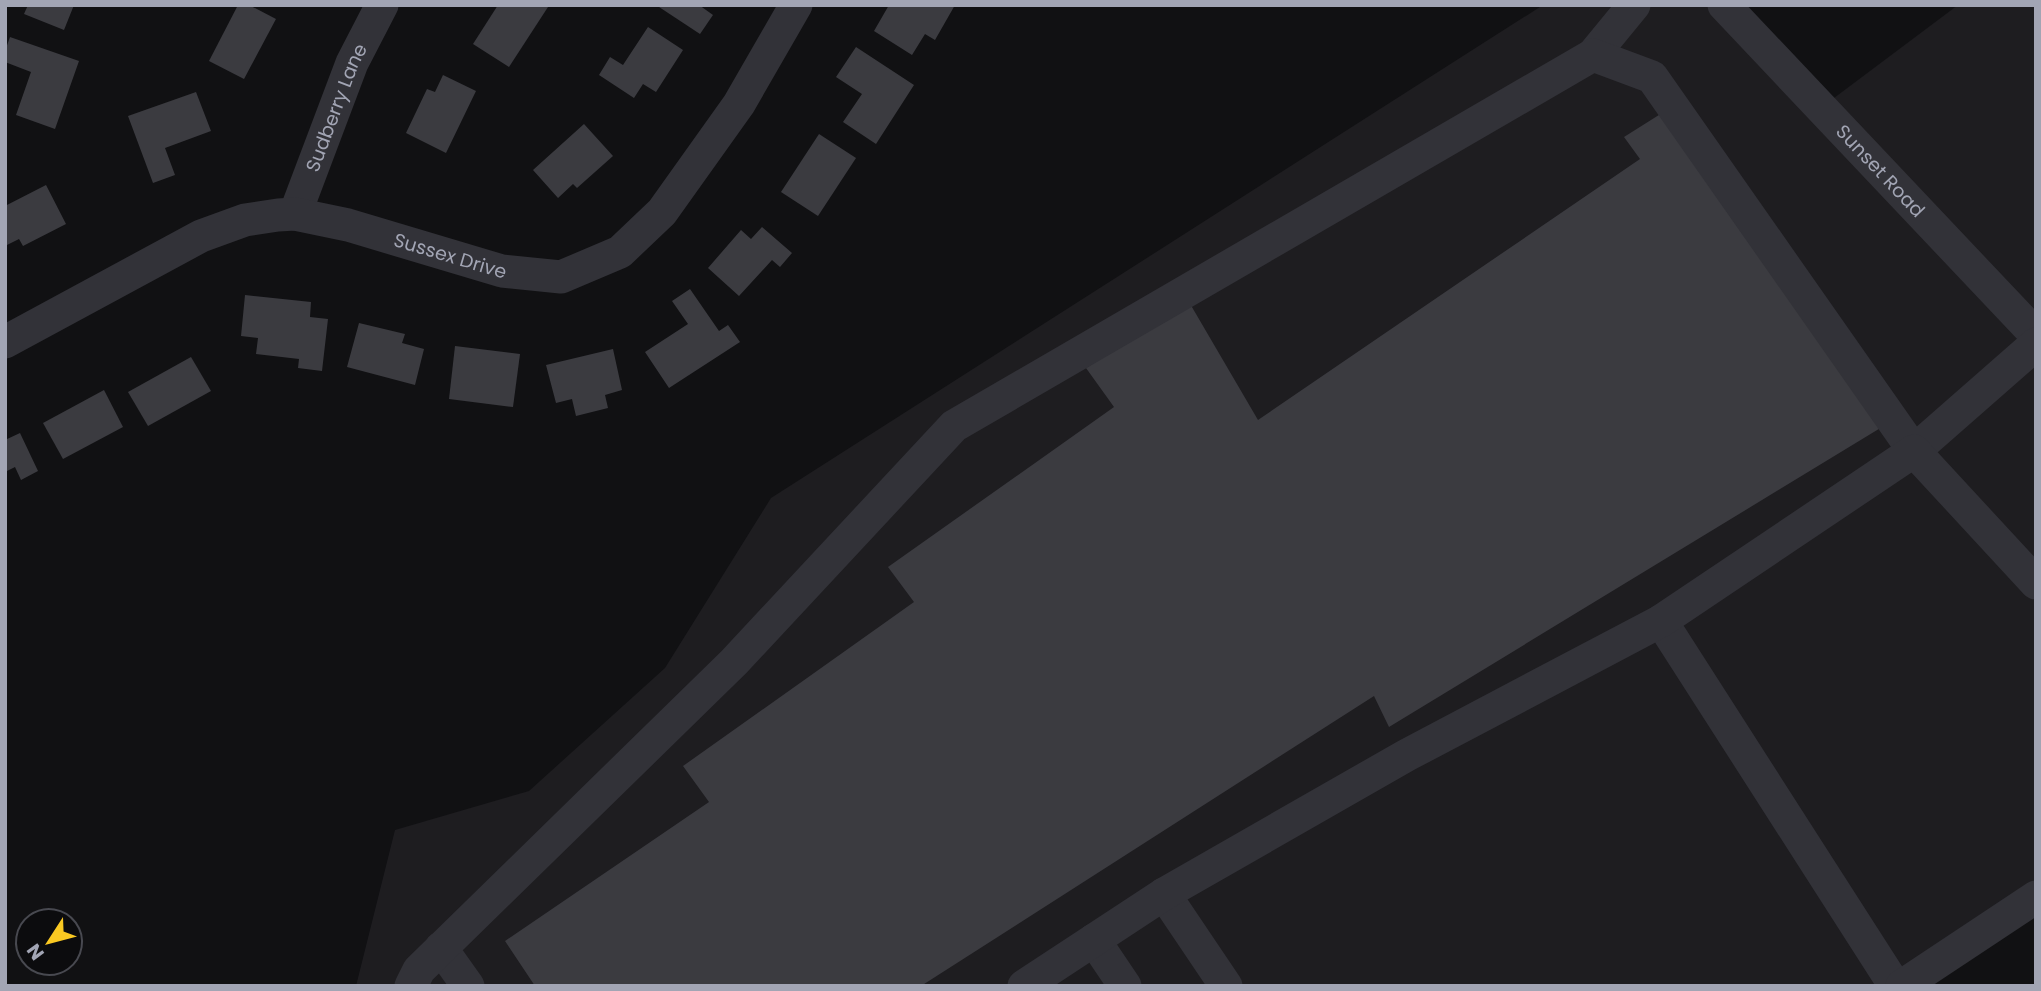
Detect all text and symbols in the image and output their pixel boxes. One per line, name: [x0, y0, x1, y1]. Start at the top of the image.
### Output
street label: Sudberry Lane: [299, 39, 373, 176]
street label: Sunset Road: [1830, 118, 1931, 223]
street label: Sussex Drive: [391, 226, 510, 285]
north arrow: [14, 907, 84, 977]
text: N: [21, 938, 51, 965]

